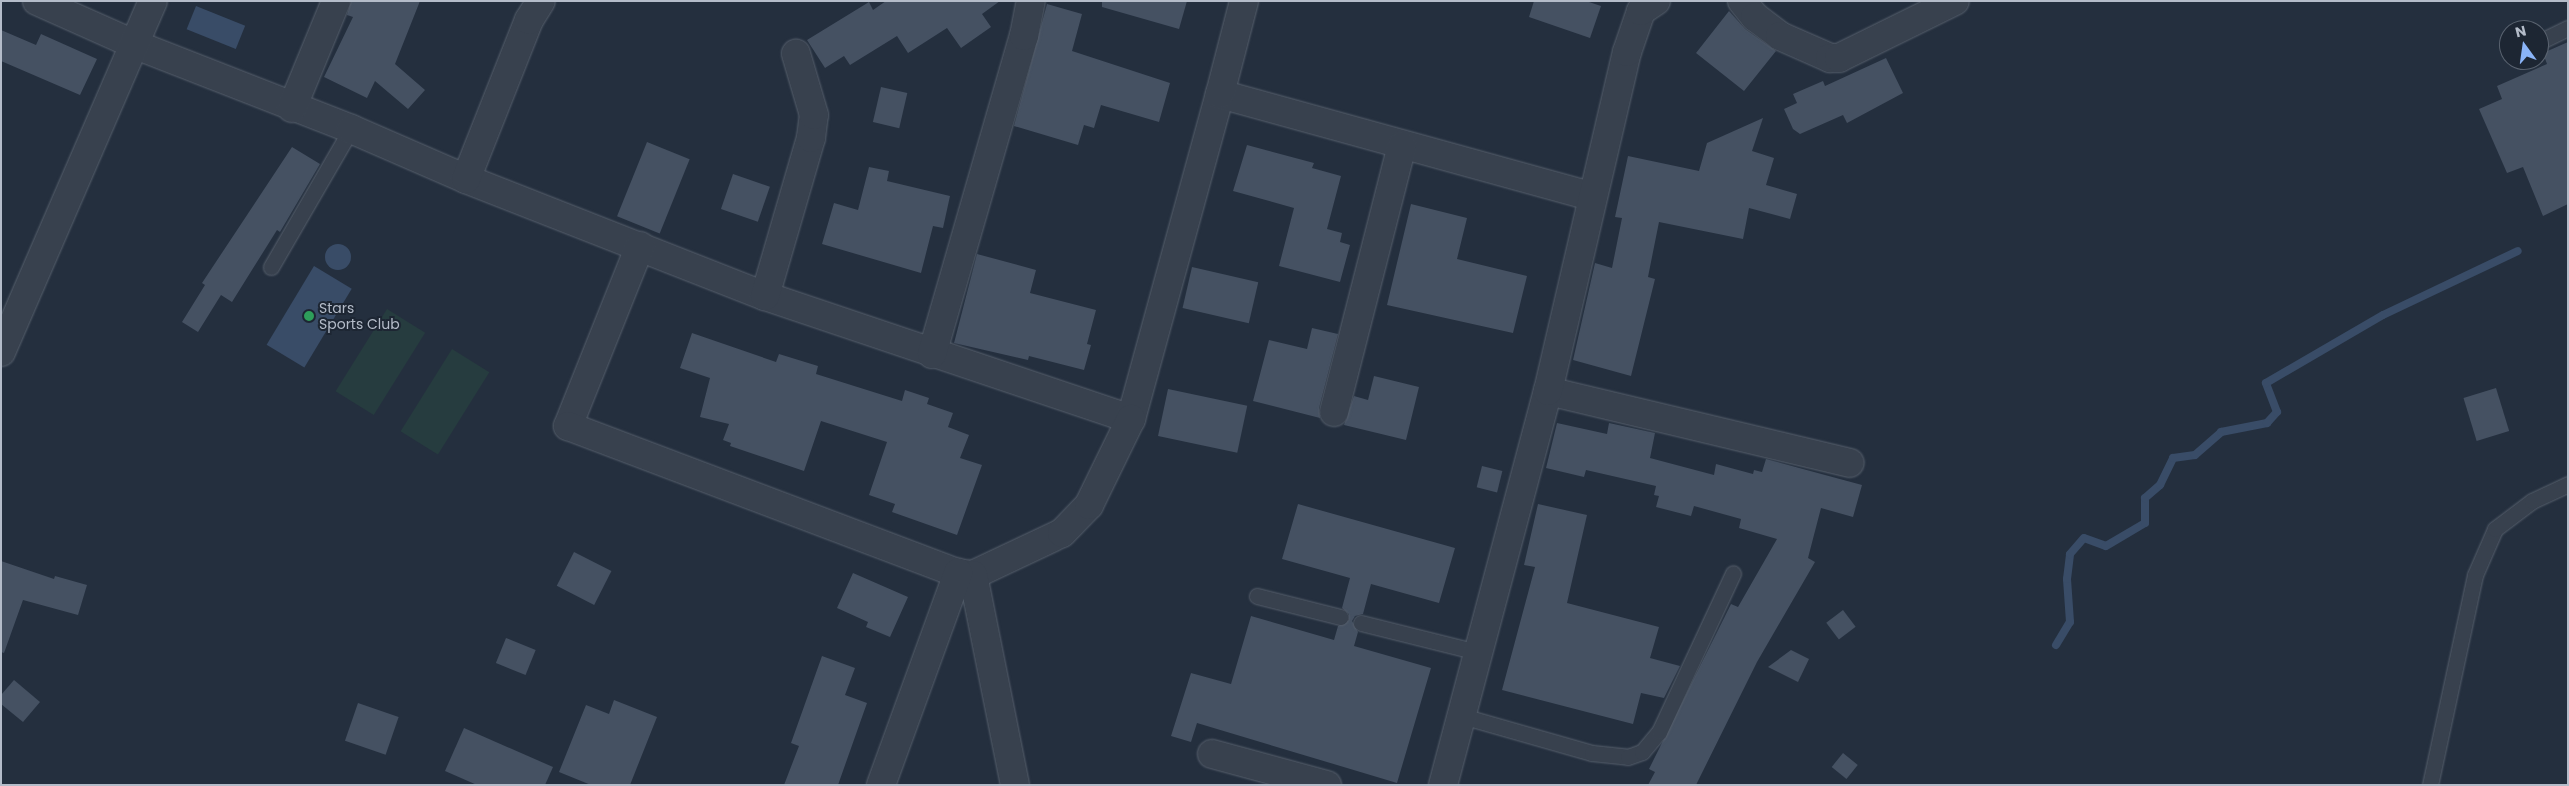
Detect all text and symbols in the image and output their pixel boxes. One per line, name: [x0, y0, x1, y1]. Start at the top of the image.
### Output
north arrow: [2499, 20, 2549, 70]
text: N: [2513, 20, 2528, 42]
place label: Stars Sports Club: [319, 300, 400, 332]
marker: Stars Sports Club: [303, 310, 315, 322]

